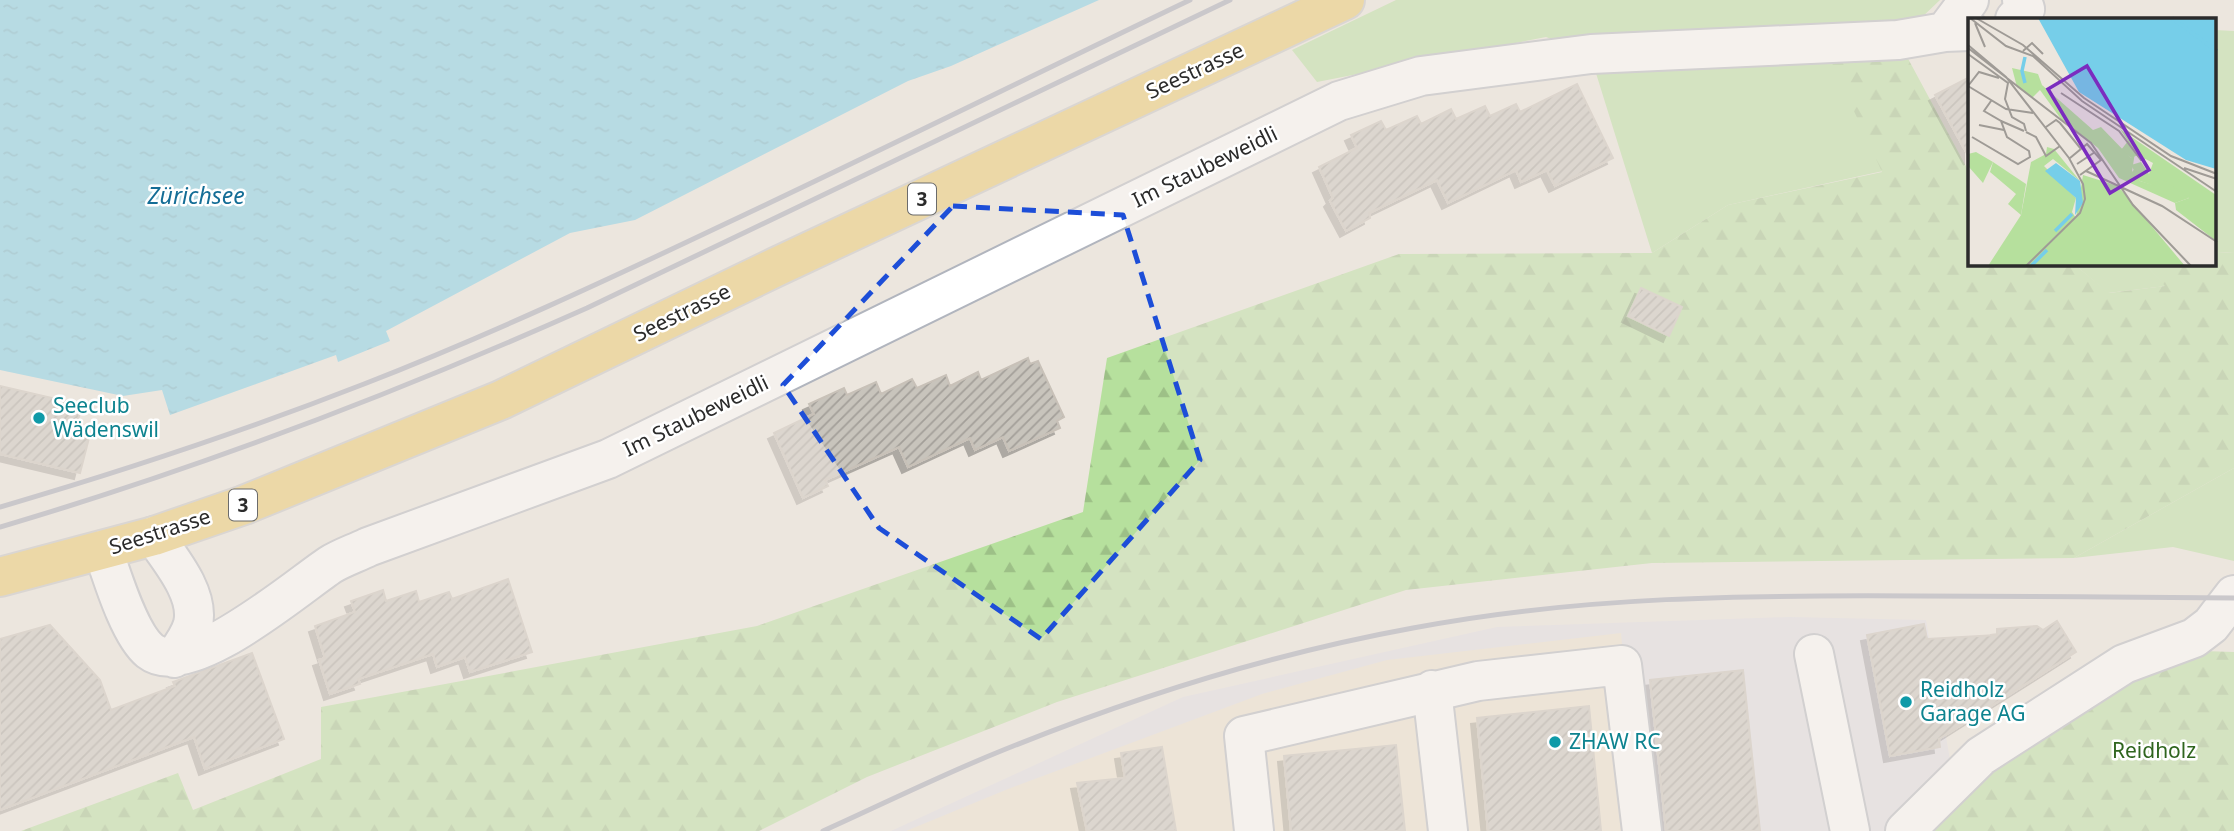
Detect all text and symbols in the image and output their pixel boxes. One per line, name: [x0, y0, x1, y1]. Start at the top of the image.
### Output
inset map: [1968, 18, 2216, 266]
street label: Seestrasse: [1141, 35, 1248, 105]
street label: Im Staubeweidli: [1127, 119, 1282, 213]
water label: Zürichsee: [146, 179, 245, 211]
road number: 3: [908, 183, 936, 214]
street label: Seestrasse: [628, 277, 735, 348]
street label: Im Staubeweidli: [618, 368, 773, 462]
place label: Seeclub Wädenswil: [53, 391, 159, 443]
marker: Seeclub Wädenswil: [31, 410, 47, 426]
road number: 3: [229, 490, 257, 520]
street label: Seestrasse: [106, 502, 214, 561]
place label: Reidholz Garage AG: [1920, 675, 2026, 727]
marker: Reidholz Garage AG: [1898, 694, 1914, 710]
place label: ZHAW RC: [1569, 727, 1660, 755]
marker: ZHAW RC: [1547, 734, 1563, 750]
park label: Reidholz: [2112, 736, 2196, 764]

